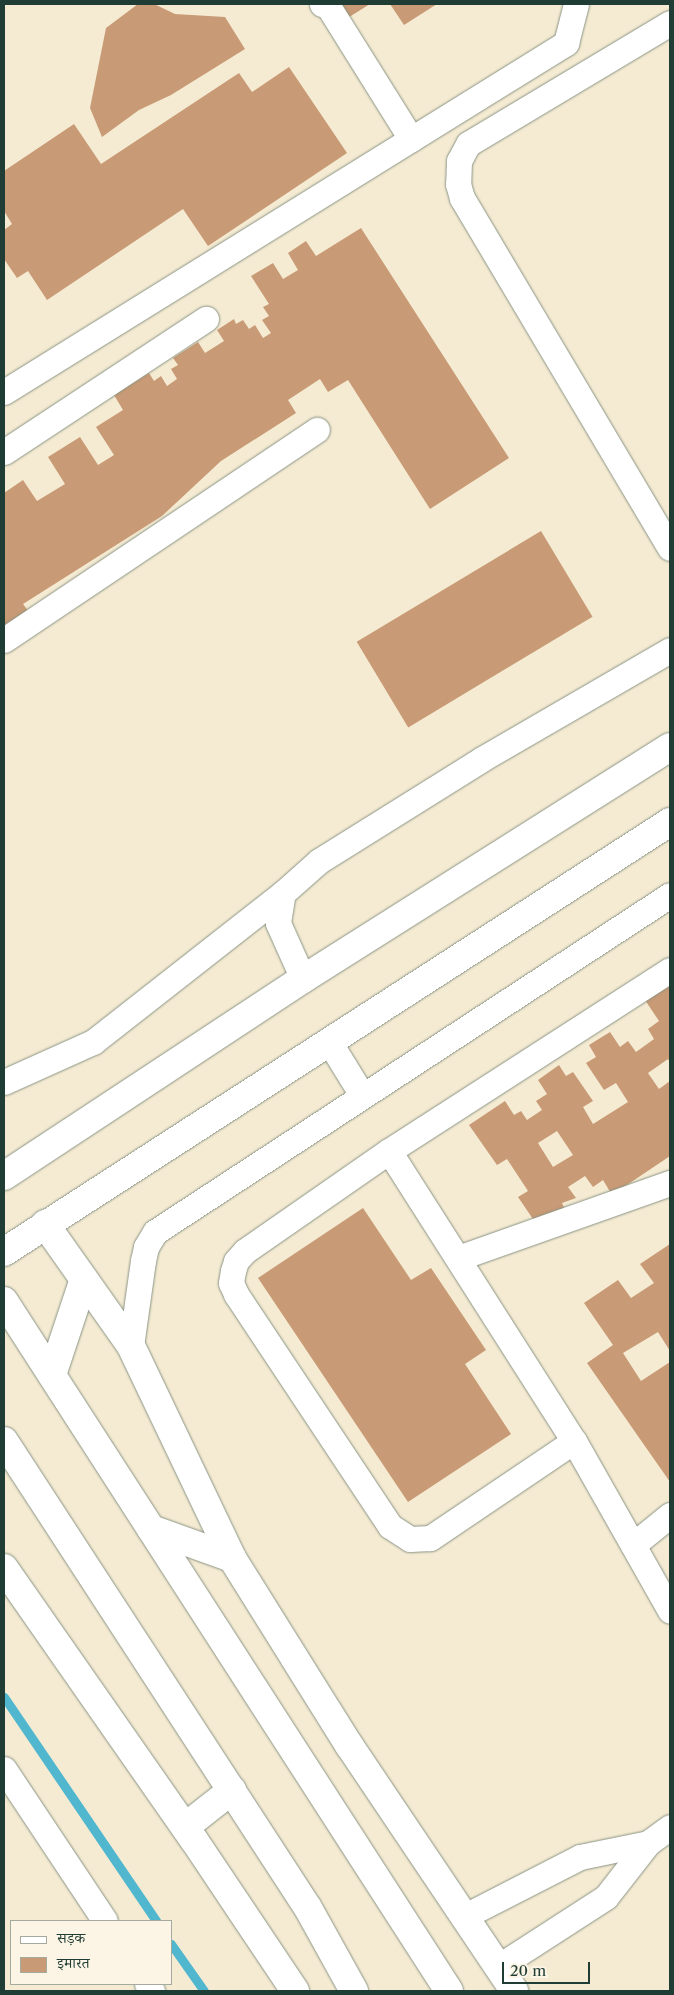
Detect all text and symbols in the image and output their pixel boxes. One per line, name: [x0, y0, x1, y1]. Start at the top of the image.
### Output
legend: [10, 1920, 172, 1985]
text: सड़क: [57, 1928, 85, 1947]
scale bar: [504, 1952, 592, 1984]
text: इमारत: [57, 1953, 90, 1972]
text: 20 m: [510, 1961, 546, 1980]

